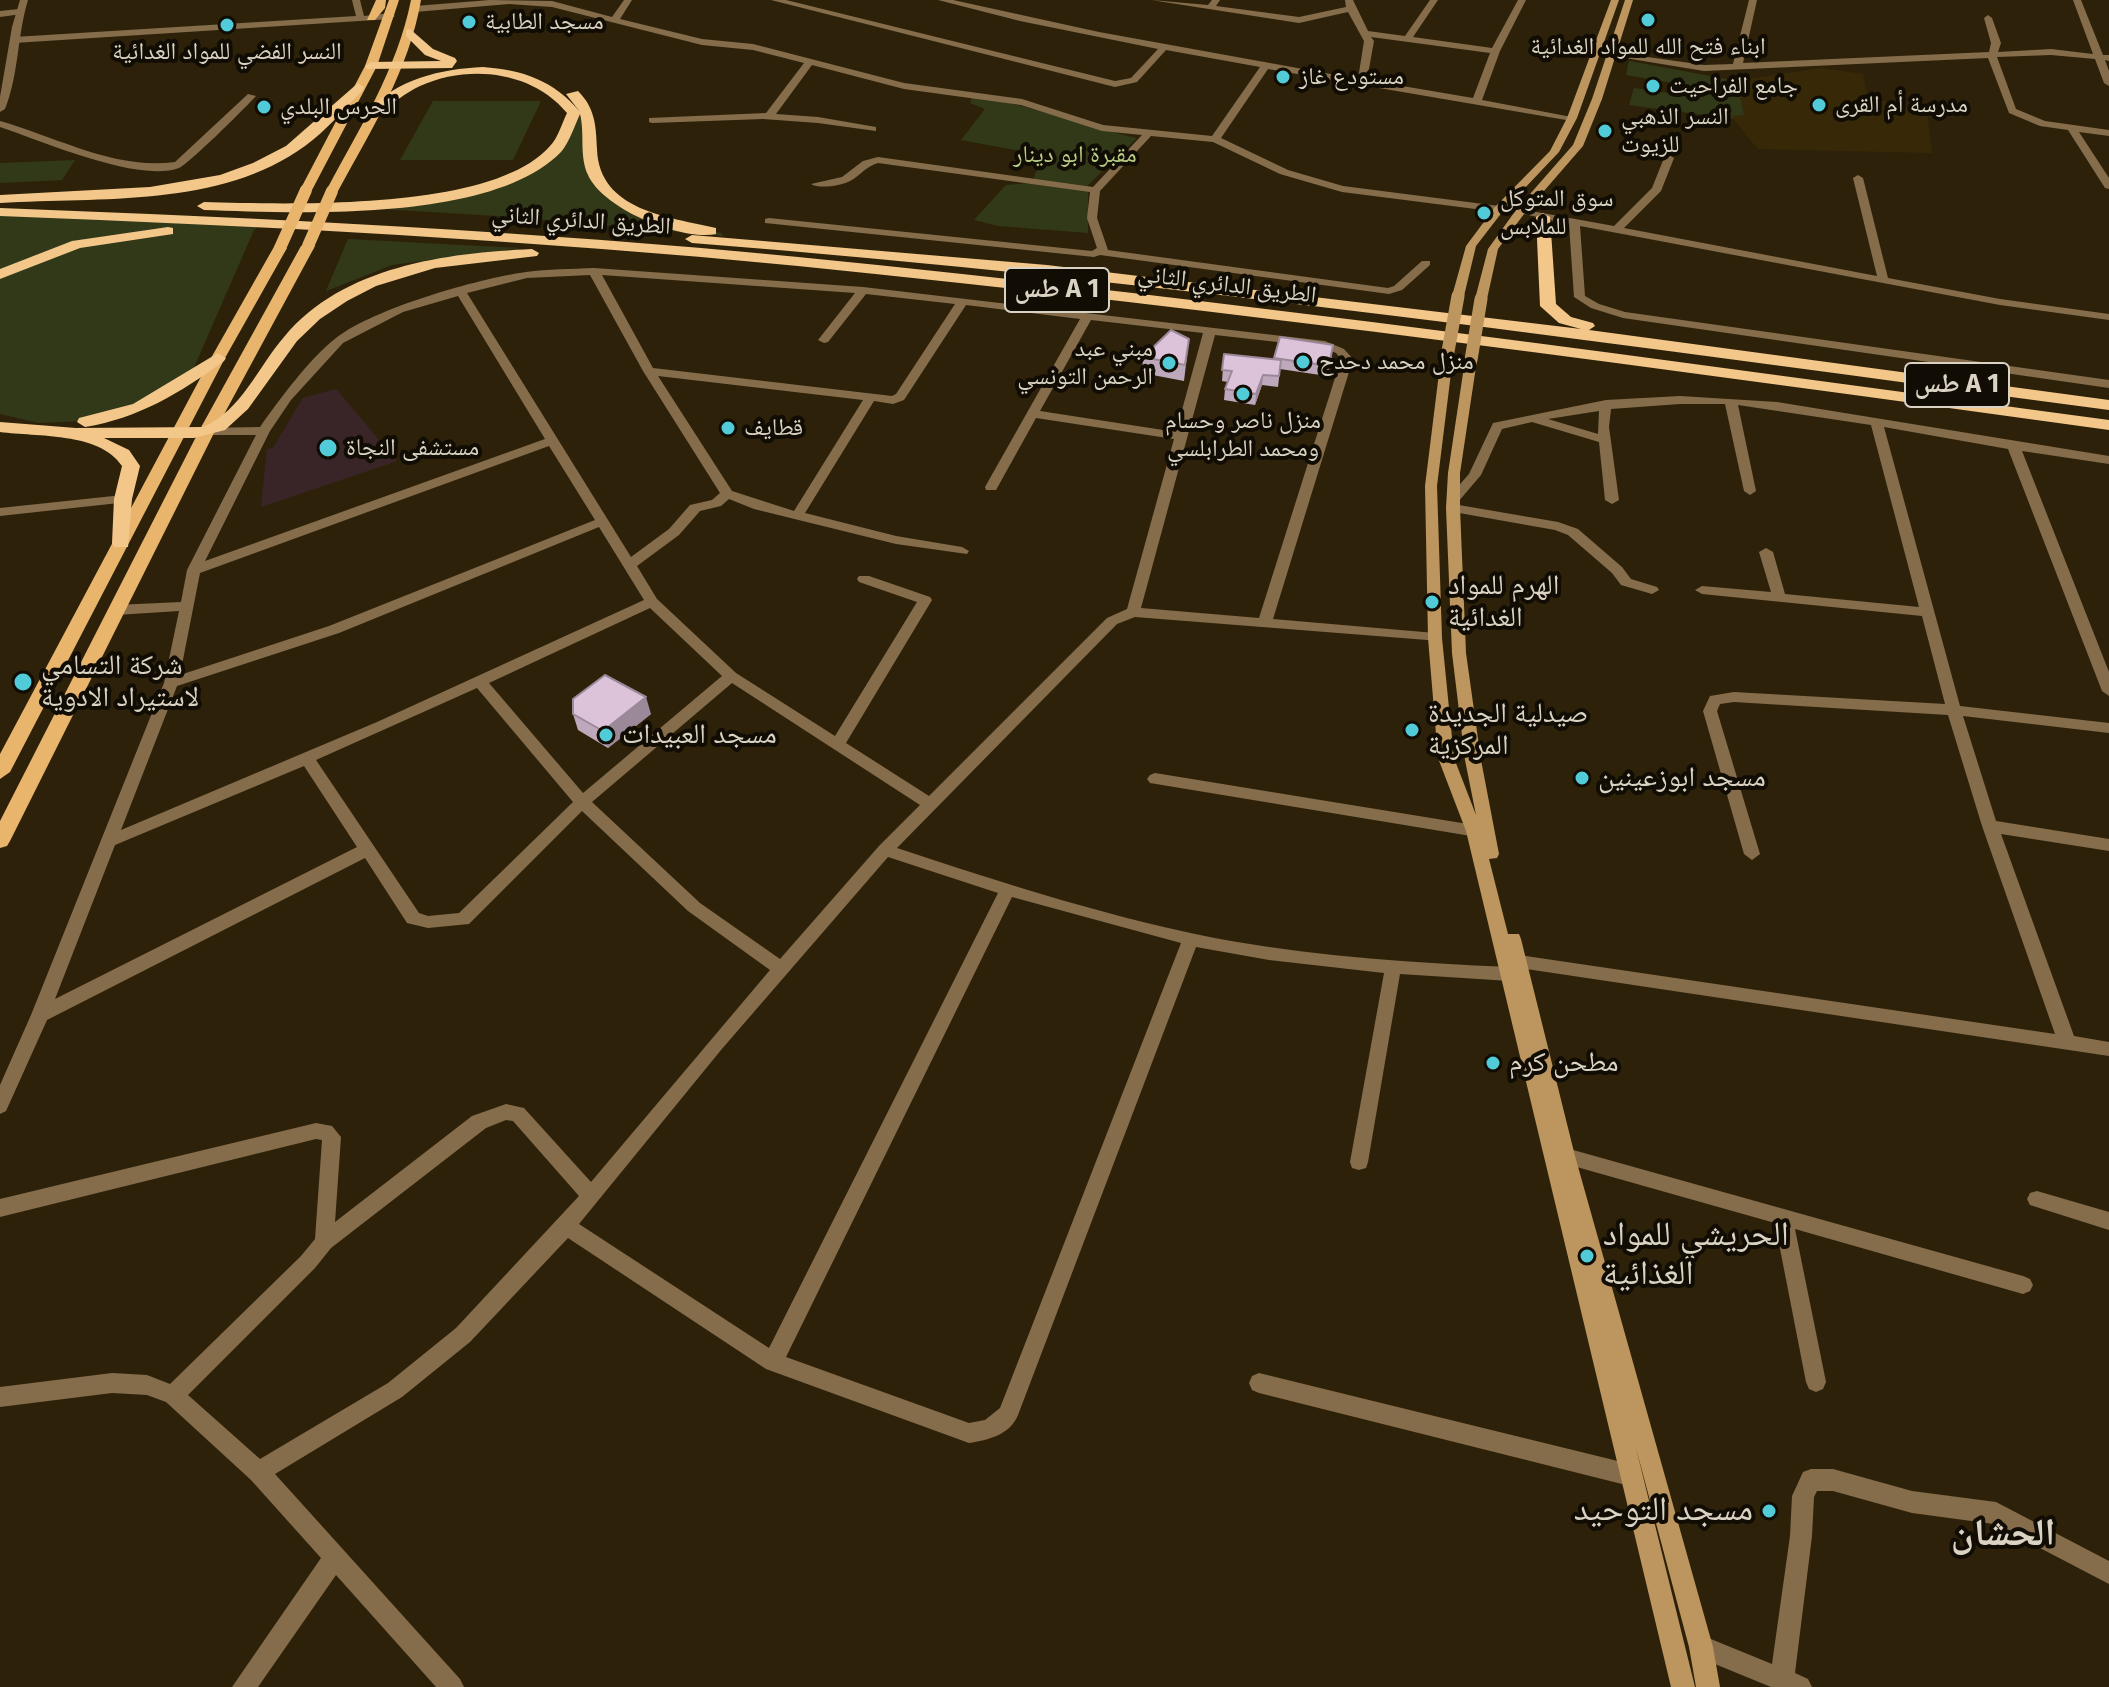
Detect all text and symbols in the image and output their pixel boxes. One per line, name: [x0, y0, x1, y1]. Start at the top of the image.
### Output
place label: مسجد الطابية: [485, 8, 604, 36]
marker: ابناء فتح الله للمواد الغدائية: [1639, 11, 1657, 29]
marker: مسجد الطابية: [460, 13, 478, 31]
marker: النسر الفضي للمواد الغدائية: [218, 16, 236, 34]
place label: ابناء فتح الله للمواد الغدائية: [1530, 33, 1766, 61]
place label: النسر الفضي للمواد الغدائية: [112, 38, 342, 66]
place label: مستودع غاز: [1299, 63, 1404, 91]
marker: مستودع غاز: [1274, 68, 1292, 86]
place label: جامع الفراحيت: [1669, 72, 1798, 100]
marker: جامع الفراحيت: [1644, 77, 1662, 95]
place label: مدرسة أم القرى: [1835, 91, 1968, 119]
place label: الحرس البلدي: [280, 93, 397, 121]
marker: مدرسة أم القرى: [1810, 96, 1828, 114]
marker: الحرس البلدي: [255, 98, 273, 116]
place label: النسر الذهبي للزيوت: [1621, 103, 1729, 159]
marker: النسر الذهبي للزيوت: [1596, 122, 1614, 140]
park label: مقبرة ابو دينار: [1013, 141, 1137, 169]
place label: سوق المتوكل للملابس: [1500, 185, 1614, 241]
street label: الطريق الدائري الثاني: [490, 200, 672, 242]
marker: سوق المتوكل للملابس: [1475, 204, 1493, 222]
street label: الطريق الدائري الثاني: [1136, 260, 1318, 310]
road number: طس A 1: [1005, 268, 1109, 312]
place label: مبني عبد الرحمن التونسي: [1017, 335, 1153, 391]
place label: منزل محمد دحدح: [1319, 348, 1474, 376]
marker: منزل محمد دحدح: [1294, 353, 1312, 371]
marker: مبني عبد الرحمن التونسي: [1160, 354, 1178, 372]
road number: طس A 1: [1905, 363, 2009, 407]
marker: منزل ناصر وحسام ومحمد الطرابلسي: [1234, 385, 1252, 403]
place label: منزل ناصر وحسام ومحمد الطرابلسي: [1165, 407, 1321, 463]
place label: قطايف: [744, 414, 803, 442]
marker: قطايف: [719, 419, 737, 437]
place label: مستشفى النجاة: [346, 434, 479, 462]
marker: مستشفى النجاة: [317, 437, 339, 459]
place label: الهرم للمواد الغدائية: [1448, 569, 1559, 635]
marker: الهرم للمواد الغدائية: [1423, 593, 1441, 611]
place label: شركة التسامي لاستيراد الادوية: [41, 649, 199, 715]
marker: شركة التسامي لاستيراد الادوية: [12, 671, 34, 693]
place label: صيدلية الجديدة المركزية: [1428, 697, 1588, 763]
place label: مسجد العبيدات: [622, 718, 777, 752]
marker: صيدلية الجديدة المركزية: [1403, 721, 1421, 739]
marker: مسجد العبيدات: [597, 726, 615, 744]
place label: مسجد ابوزعينين: [1598, 761, 1766, 795]
marker: مسجد ابوزعينين: [1573, 769, 1591, 787]
place label: مطحن كرم: [1509, 1046, 1618, 1080]
marker: مطحن كرم: [1484, 1054, 1502, 1072]
place label: الحريشي للمواد الغذائية: [1603, 1216, 1789, 1296]
marker: الحريشي للمواد الغذائية: [1578, 1247, 1596, 1265]
place label: مسجد التوحيد: [1574, 1491, 1753, 1531]
marker: مسجد التوحيد: [1760, 1502, 1778, 1520]
district label: الحشان: [1951, 1511, 2055, 1557]

